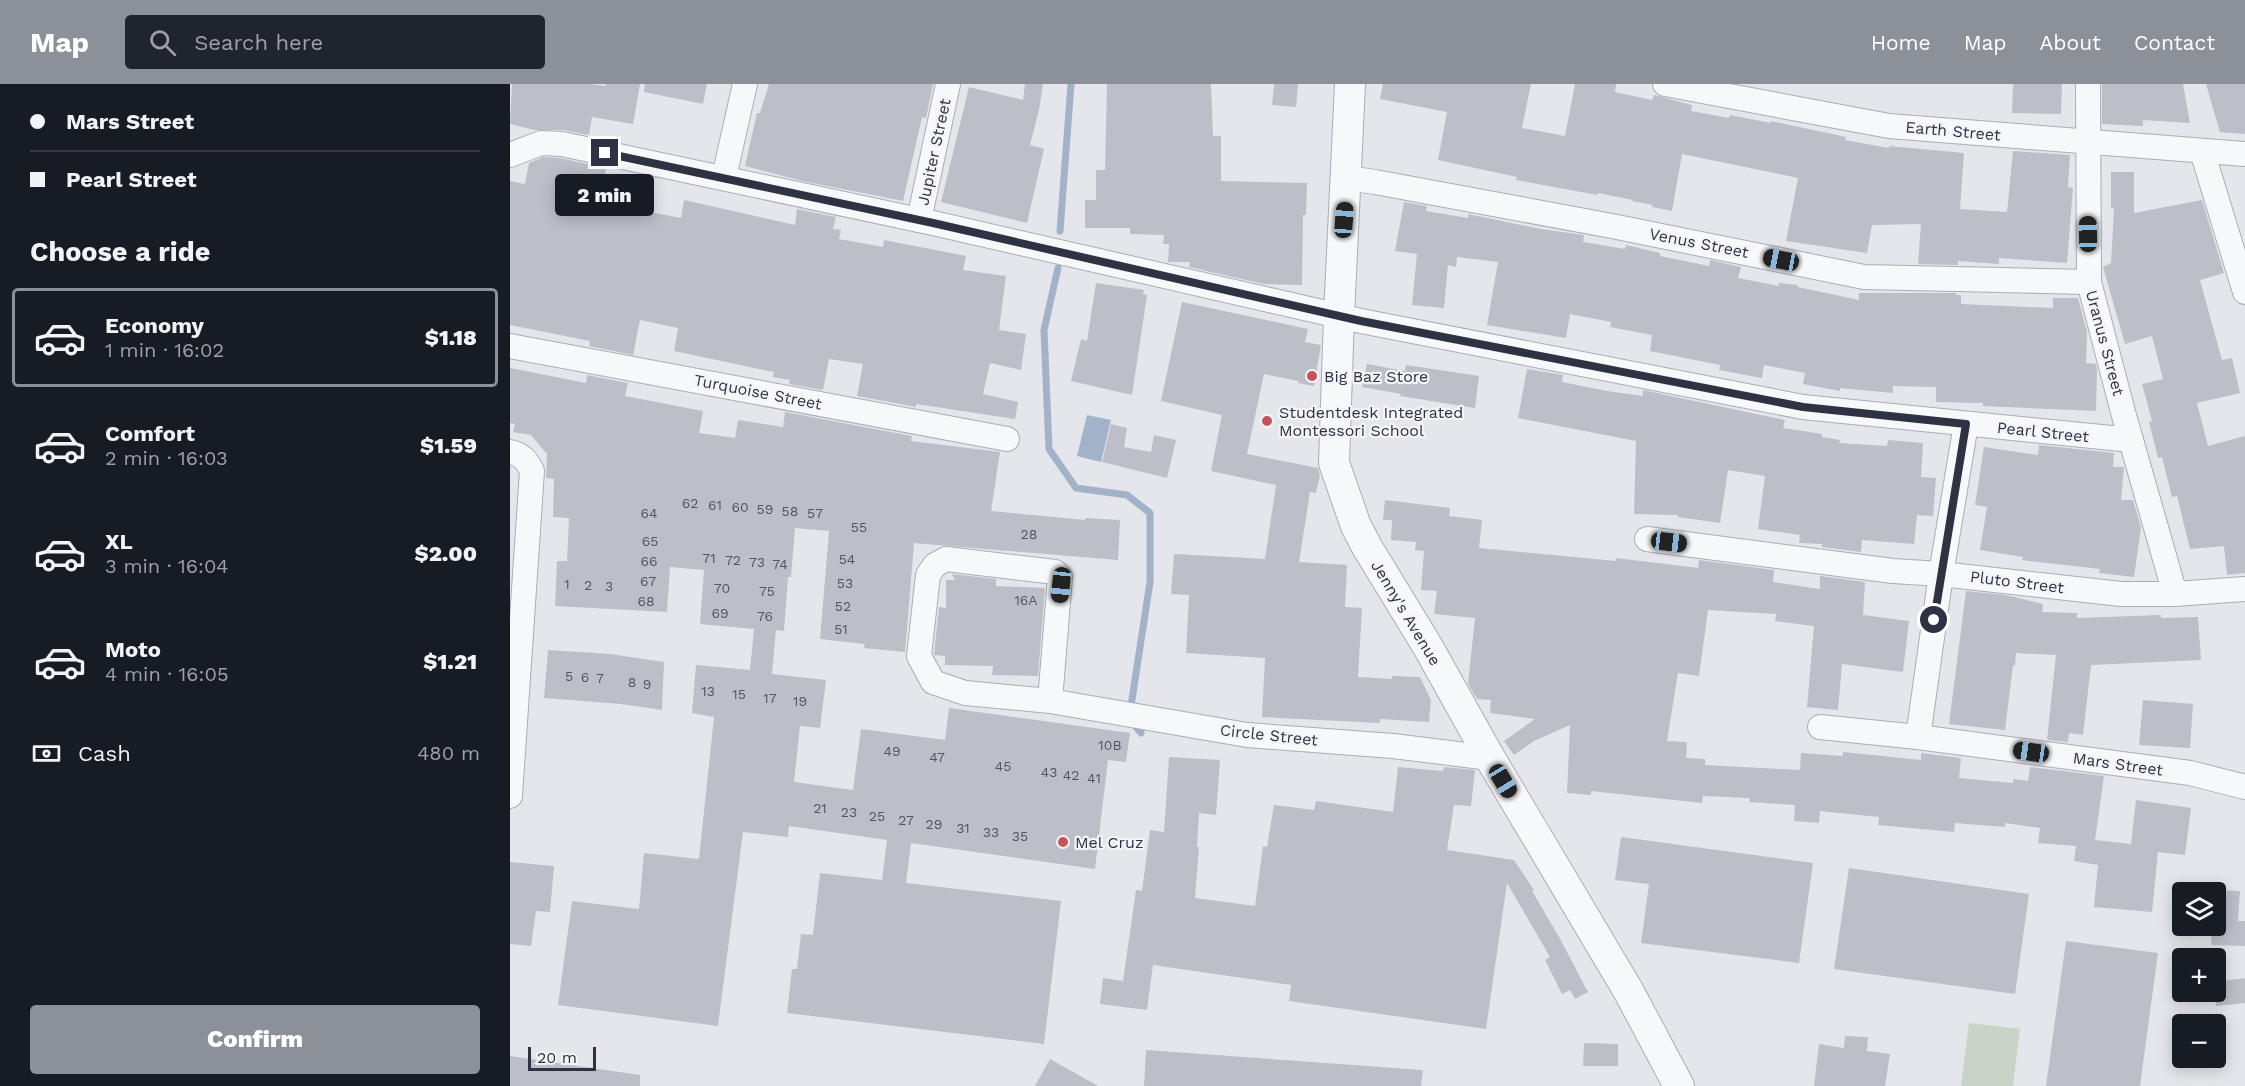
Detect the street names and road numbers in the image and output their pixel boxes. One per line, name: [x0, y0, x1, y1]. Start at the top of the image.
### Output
street label: Jupiter Street: [913, 97, 955, 207]
street label: Earth Street: [1905, 117, 2002, 145]
street label: Venus Street: [1648, 224, 1751, 262]
street label: Uranus Street: [2082, 288, 2128, 398]
street label: Turquoise Street: [692, 370, 824, 414]
street label: Pearl Street: [1996, 418, 2090, 446]
street label: Jenny's Avenue: [1367, 557, 1445, 669]
street label: Pluto Street: [1969, 567, 2065, 597]
street label: Circle Street: [1219, 720, 1319, 750]
street label: Mars Street: [2072, 748, 2165, 780]

